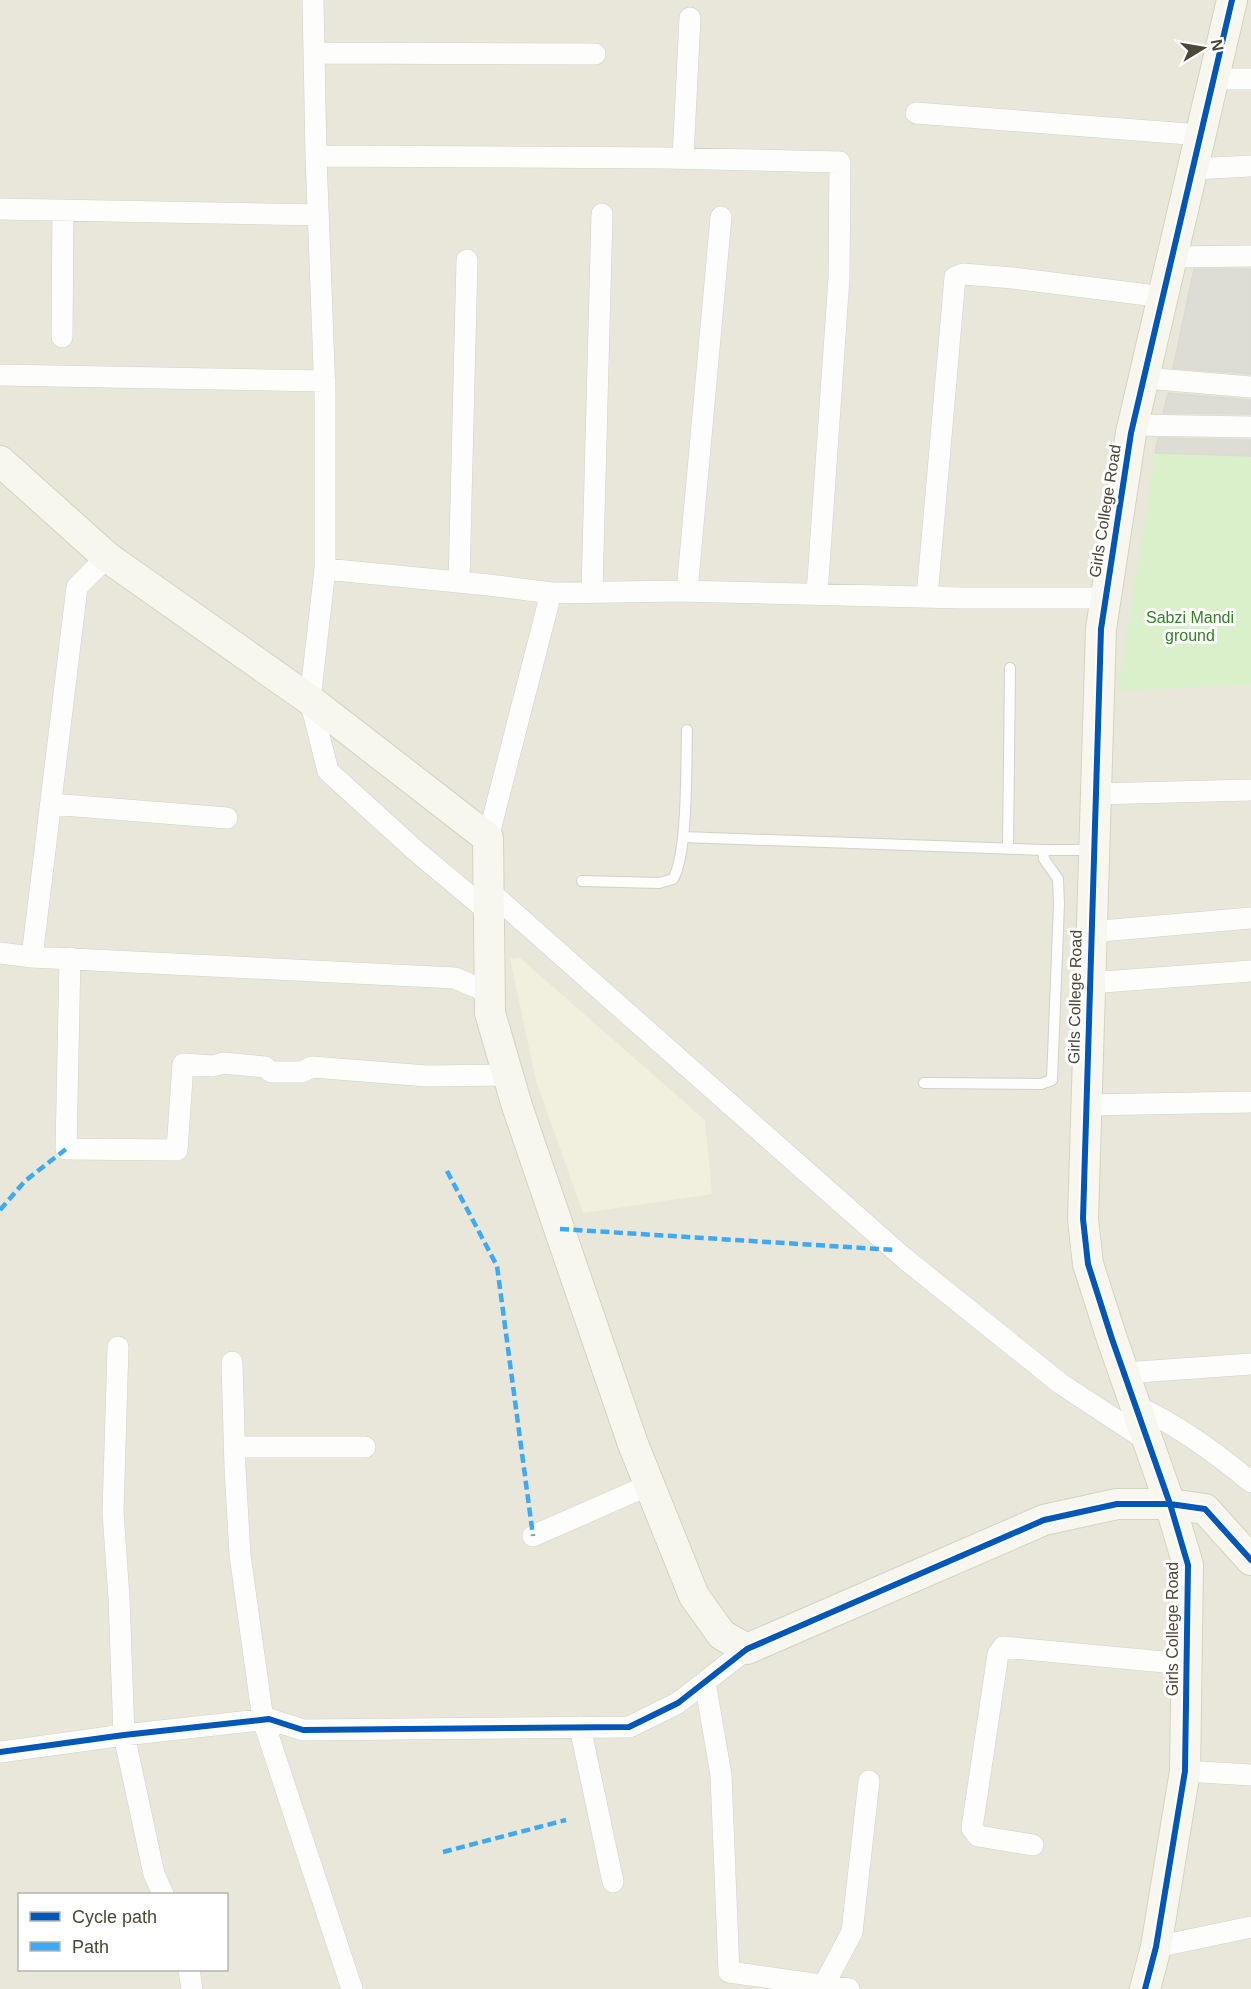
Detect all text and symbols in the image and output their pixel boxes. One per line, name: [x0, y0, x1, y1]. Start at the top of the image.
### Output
north arrow: [1173, 18, 1233, 78]
text: N: [1208, 38, 1227, 53]
street label: Girls College Road: [1086, 443, 1124, 579]
park label: Sabzi Mandi ground: [1146, 609, 1234, 644]
street label: Girls College Road: [1065, 930, 1085, 1064]
street label: Girls College Road: [1164, 1562, 1181, 1696]
legend: [18, 1893, 228, 1971]
text: Cycle path: [72, 1907, 157, 1927]
text: Path: [72, 1937, 109, 1957]

